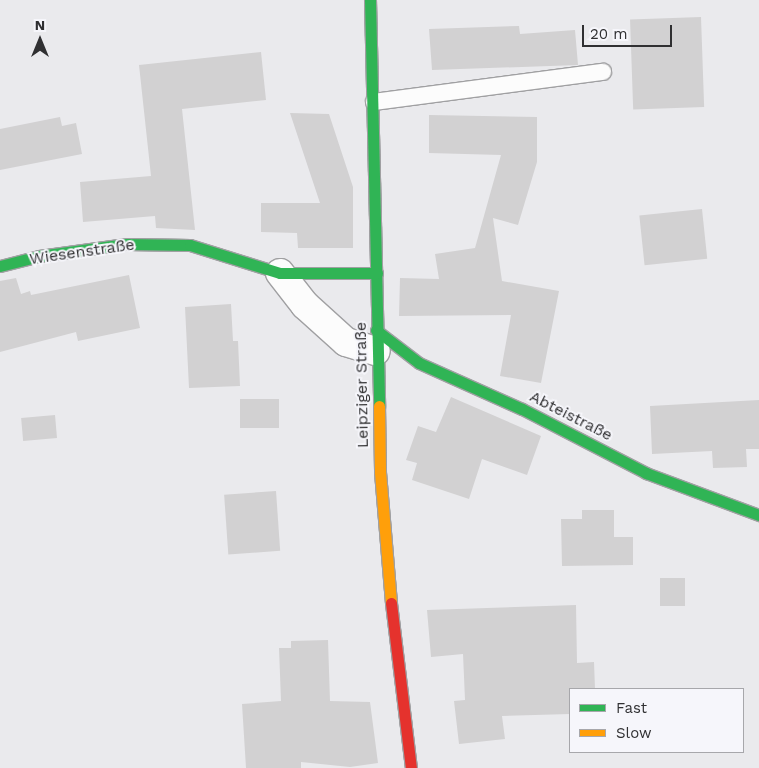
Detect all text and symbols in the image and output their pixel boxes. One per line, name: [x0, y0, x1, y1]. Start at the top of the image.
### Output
north arrow: [15, 15, 65, 65]
scale bar: [584, 15, 674, 47]
text: N: [35, 17, 45, 33]
text: 20 m: [590, 25, 628, 43]
street label: Wiesenstraße: [28, 235, 136, 269]
street label: Leipziger Straße: [351, 322, 373, 448]
street label: Abteistraße: [526, 387, 616, 445]
legend: [569, 688, 744, 753]
text: Fast: [616, 699, 647, 717]
text: Slow: [616, 724, 652, 742]

